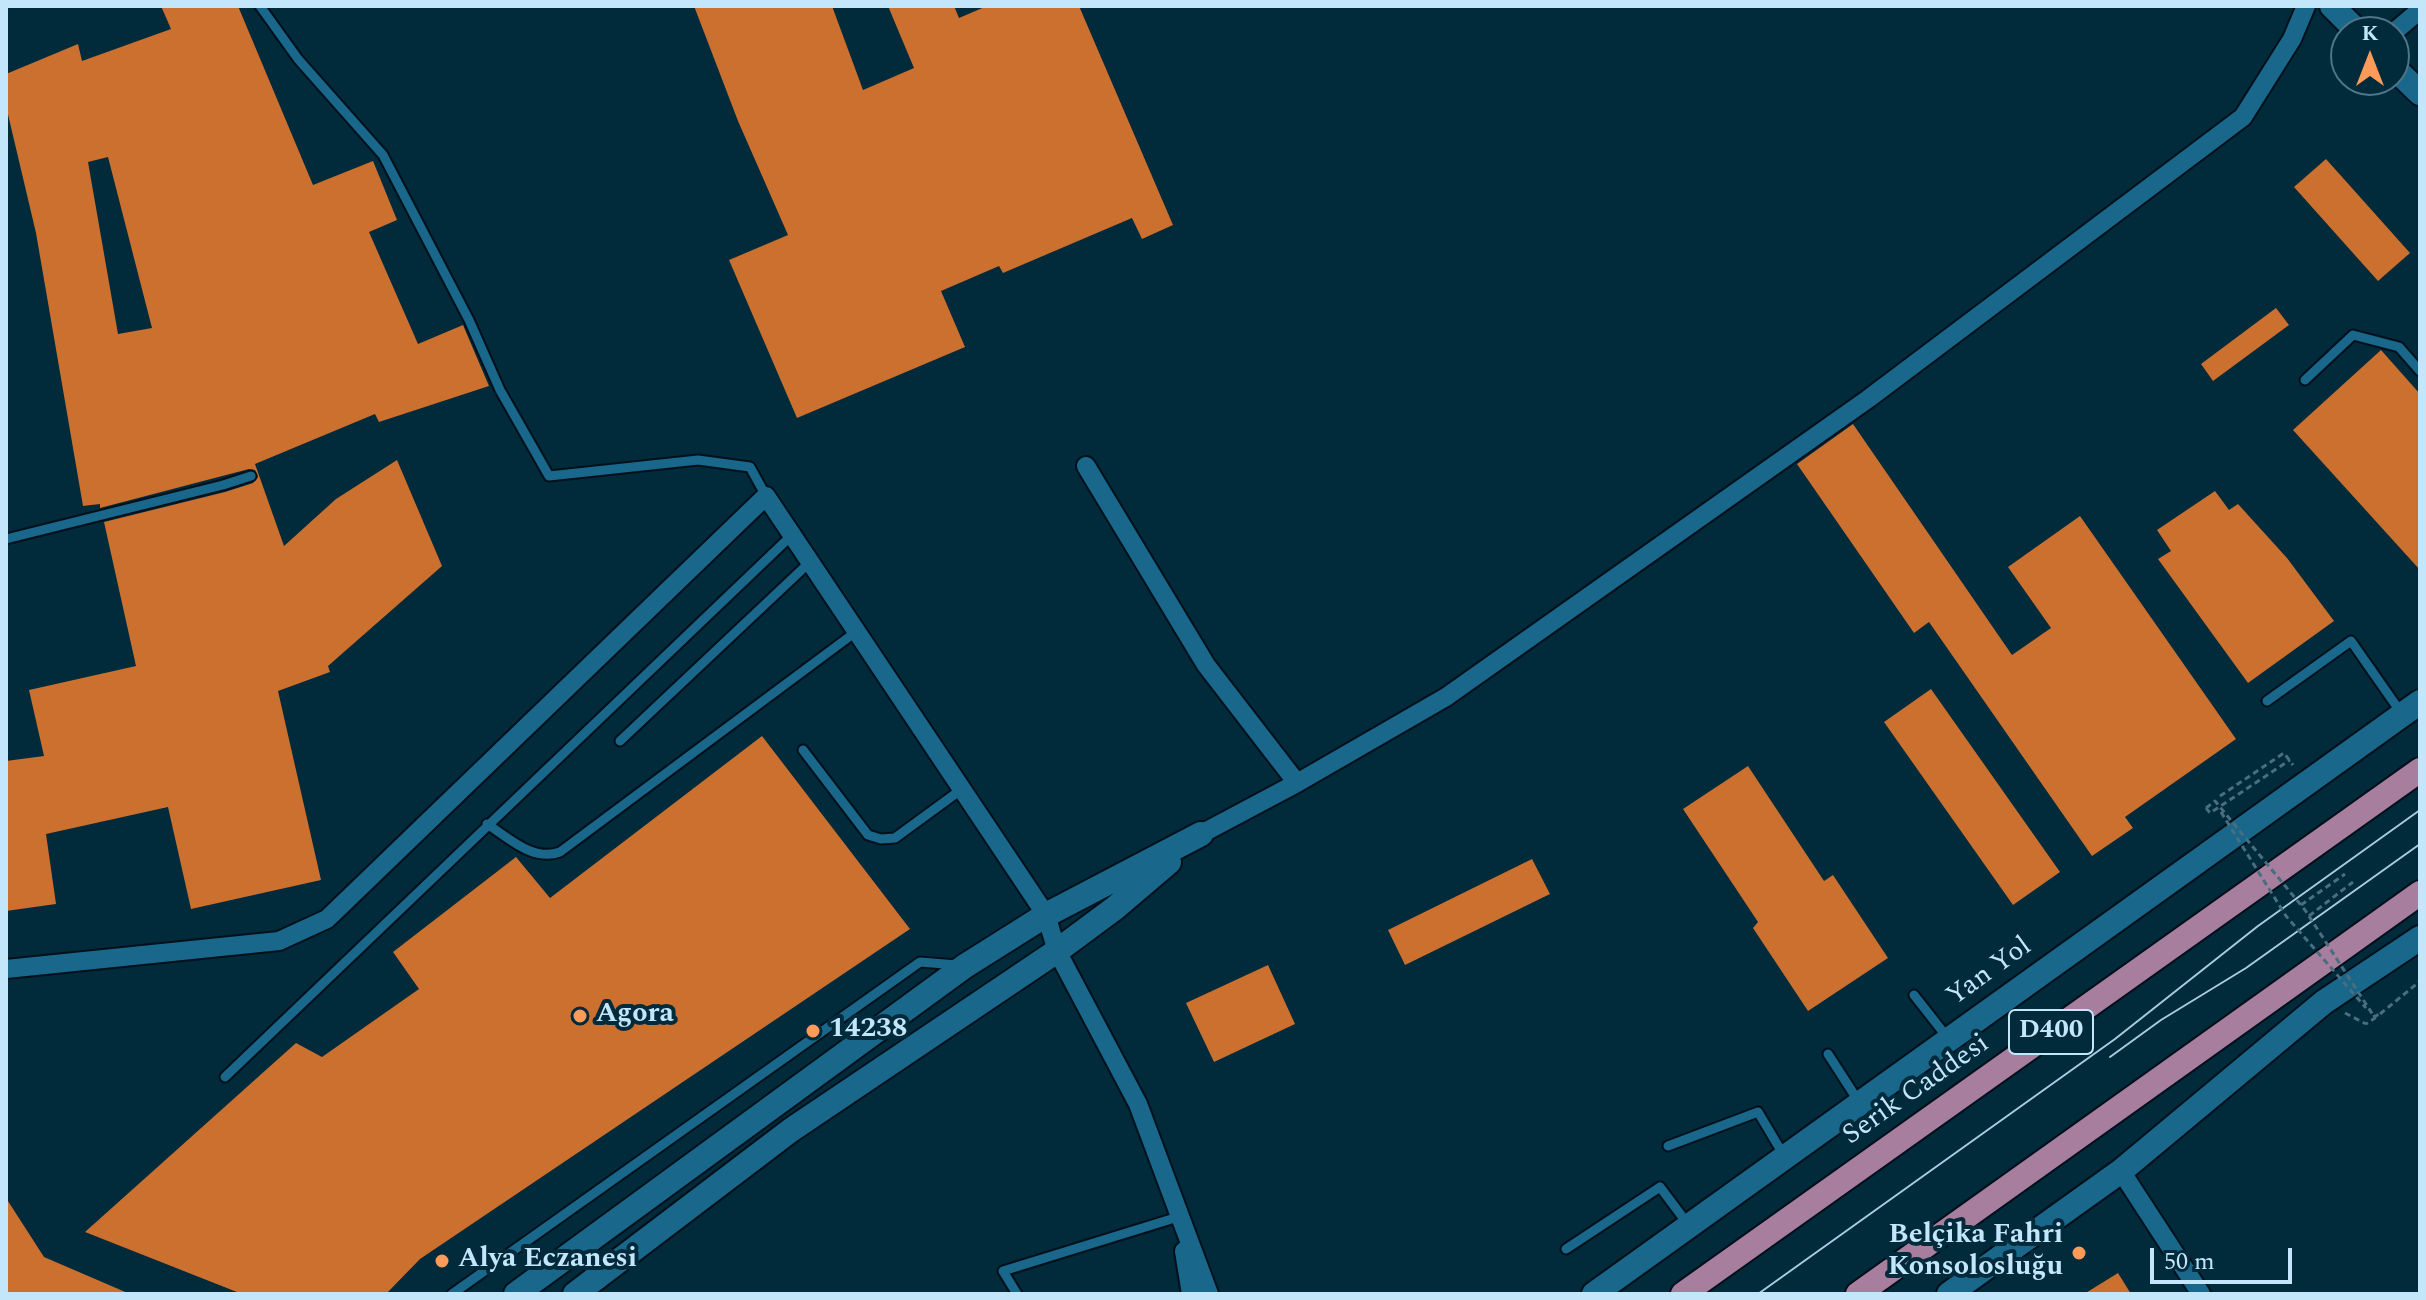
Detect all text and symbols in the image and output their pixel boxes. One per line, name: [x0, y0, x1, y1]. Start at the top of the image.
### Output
north arrow: [2330, 16, 2410, 96]
text: K: [2361, 17, 2379, 50]
street label: Yan Yol: [1941, 931, 2039, 1015]
place label: Agora: [596, 999, 674, 1033]
marker: Agora: [571, 1007, 589, 1025]
road number: D400: [2009, 1010, 2093, 1054]
place label: 14238: [829, 1014, 908, 1048]
marker: 14238: [804, 1022, 822, 1040]
street label: Serik Caddesi: [1837, 1028, 1997, 1154]
place label: Belçika Fahri Konsolosluğu: [1888, 1220, 2063, 1286]
scale bar: [2154, 1232, 2296, 1282]
place label: Alya Eczanesi: [458, 1244, 637, 1278]
marker: Belçika Fahri Konsolosluğu: [2070, 1244, 2088, 1262]
text: 50 m: [2164, 1244, 2215, 1280]
marker: Alya Eczanesi: [433, 1252, 451, 1270]

